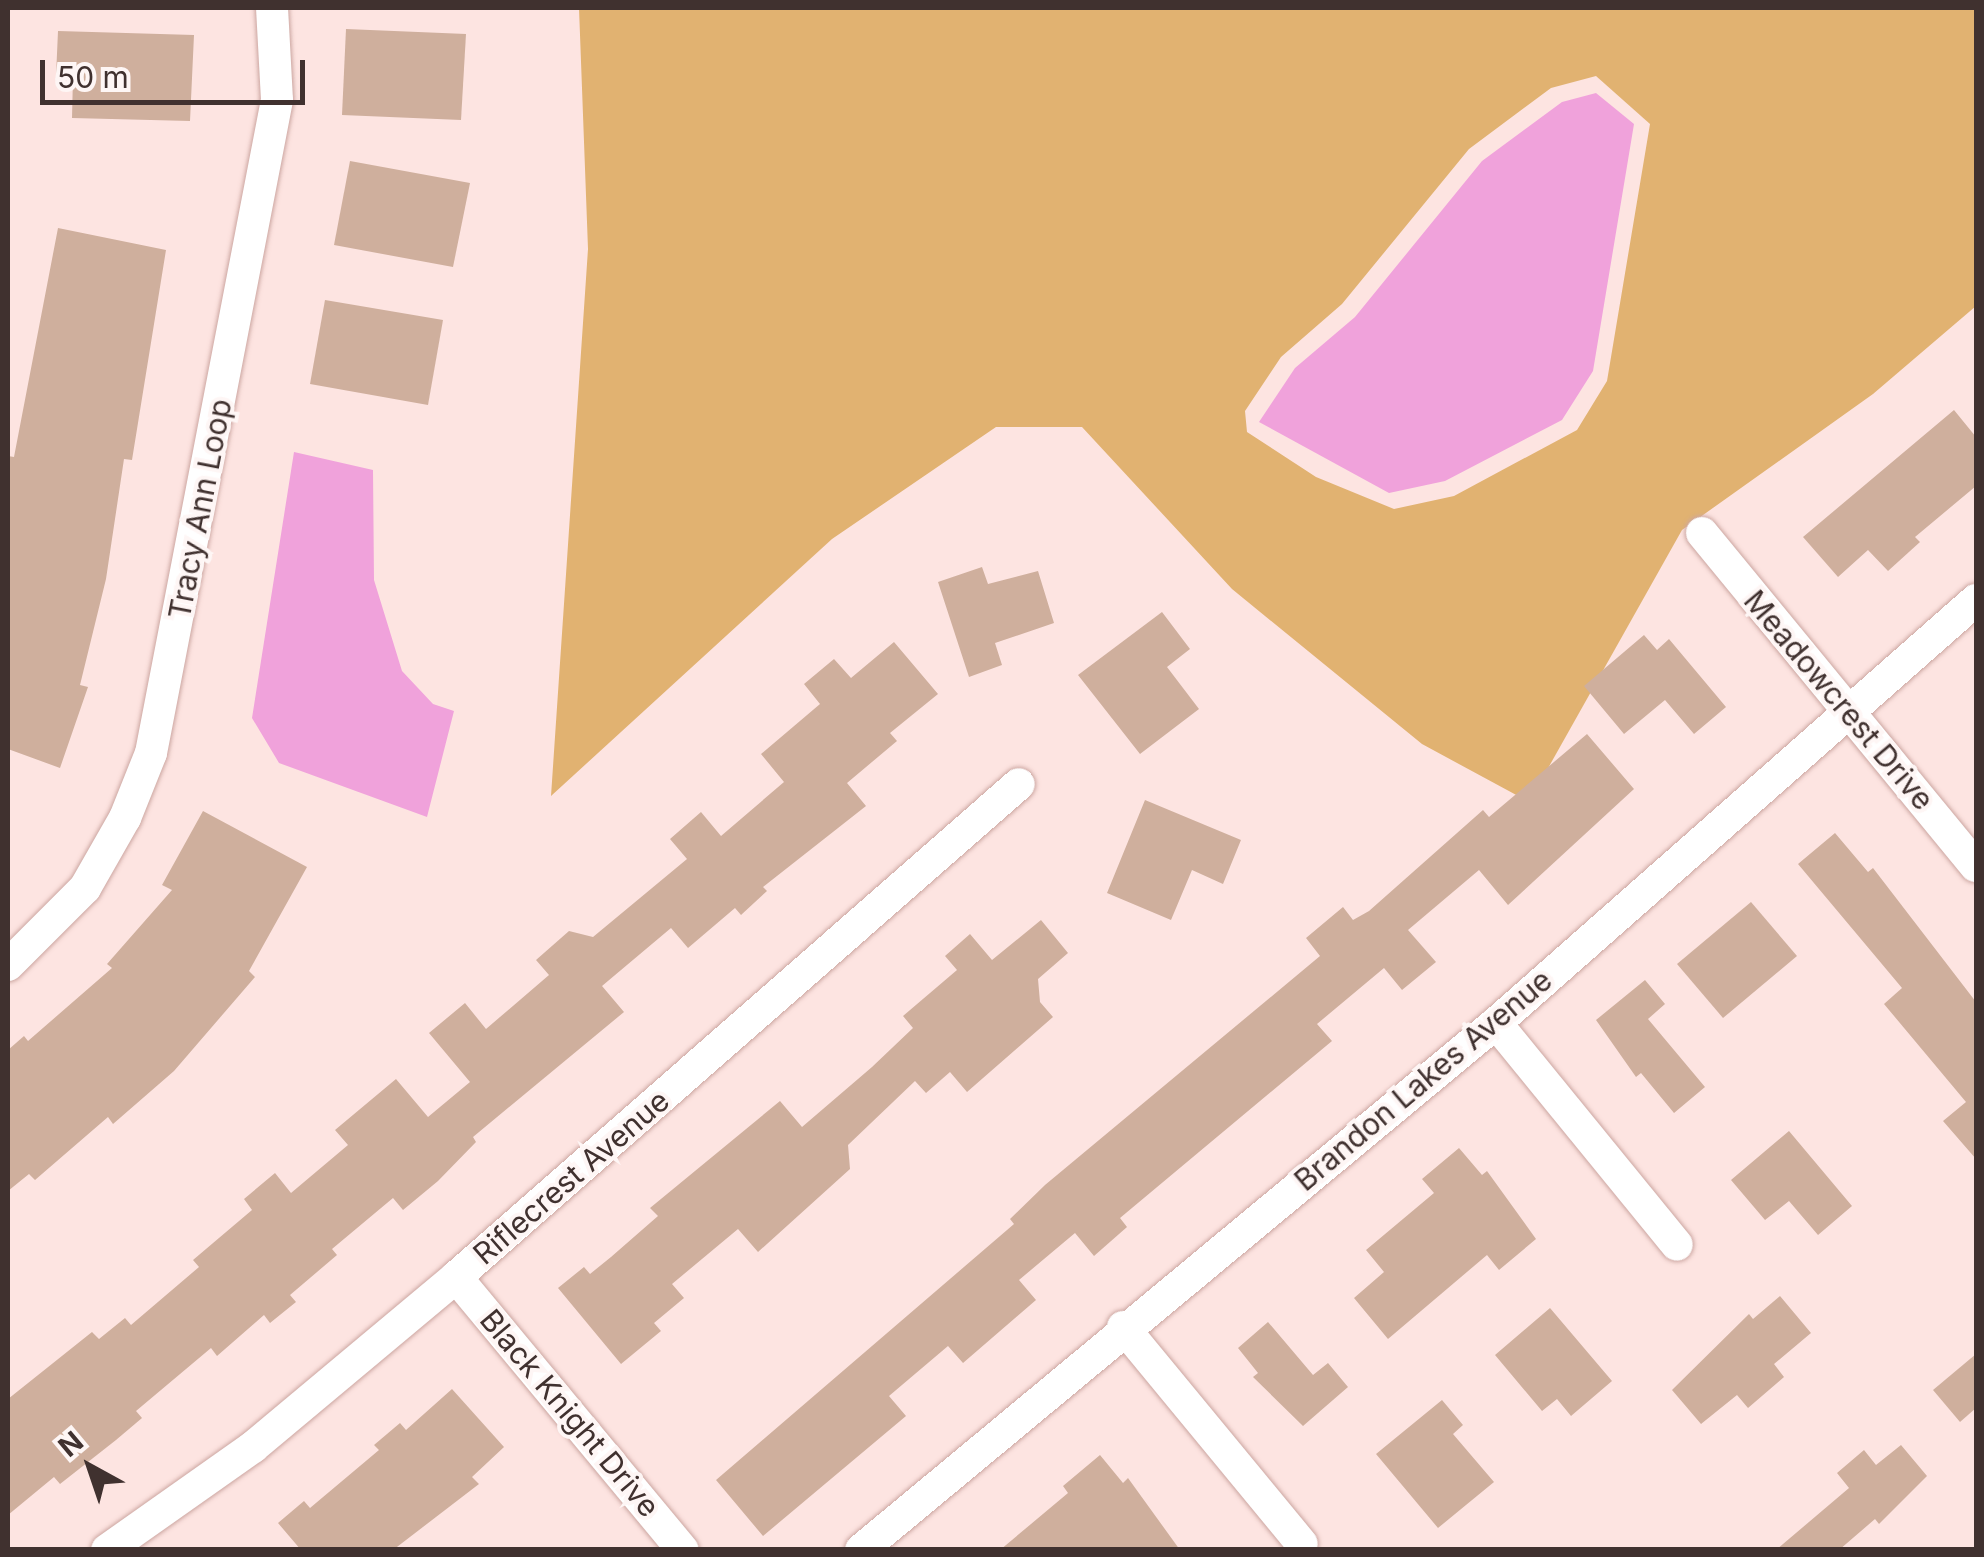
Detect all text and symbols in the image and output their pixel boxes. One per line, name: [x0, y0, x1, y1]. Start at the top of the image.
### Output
scale bar: [45, 40, 310, 102]
text: 50 m: [57, 59, 129, 95]
street label: Tracy Ann Loop: [161, 396, 239, 622]
street label: Meadowcrest Drive: [1737, 583, 1941, 817]
street label: Brandon Lakes Avenue: [1287, 962, 1559, 1198]
street label: Riflecrest Avenue: [466, 1082, 676, 1272]
street label: Black Knight Drive: [473, 1302, 667, 1524]
north arrow: [40, 1417, 140, 1517]
text: N: [52, 1424, 90, 1464]

